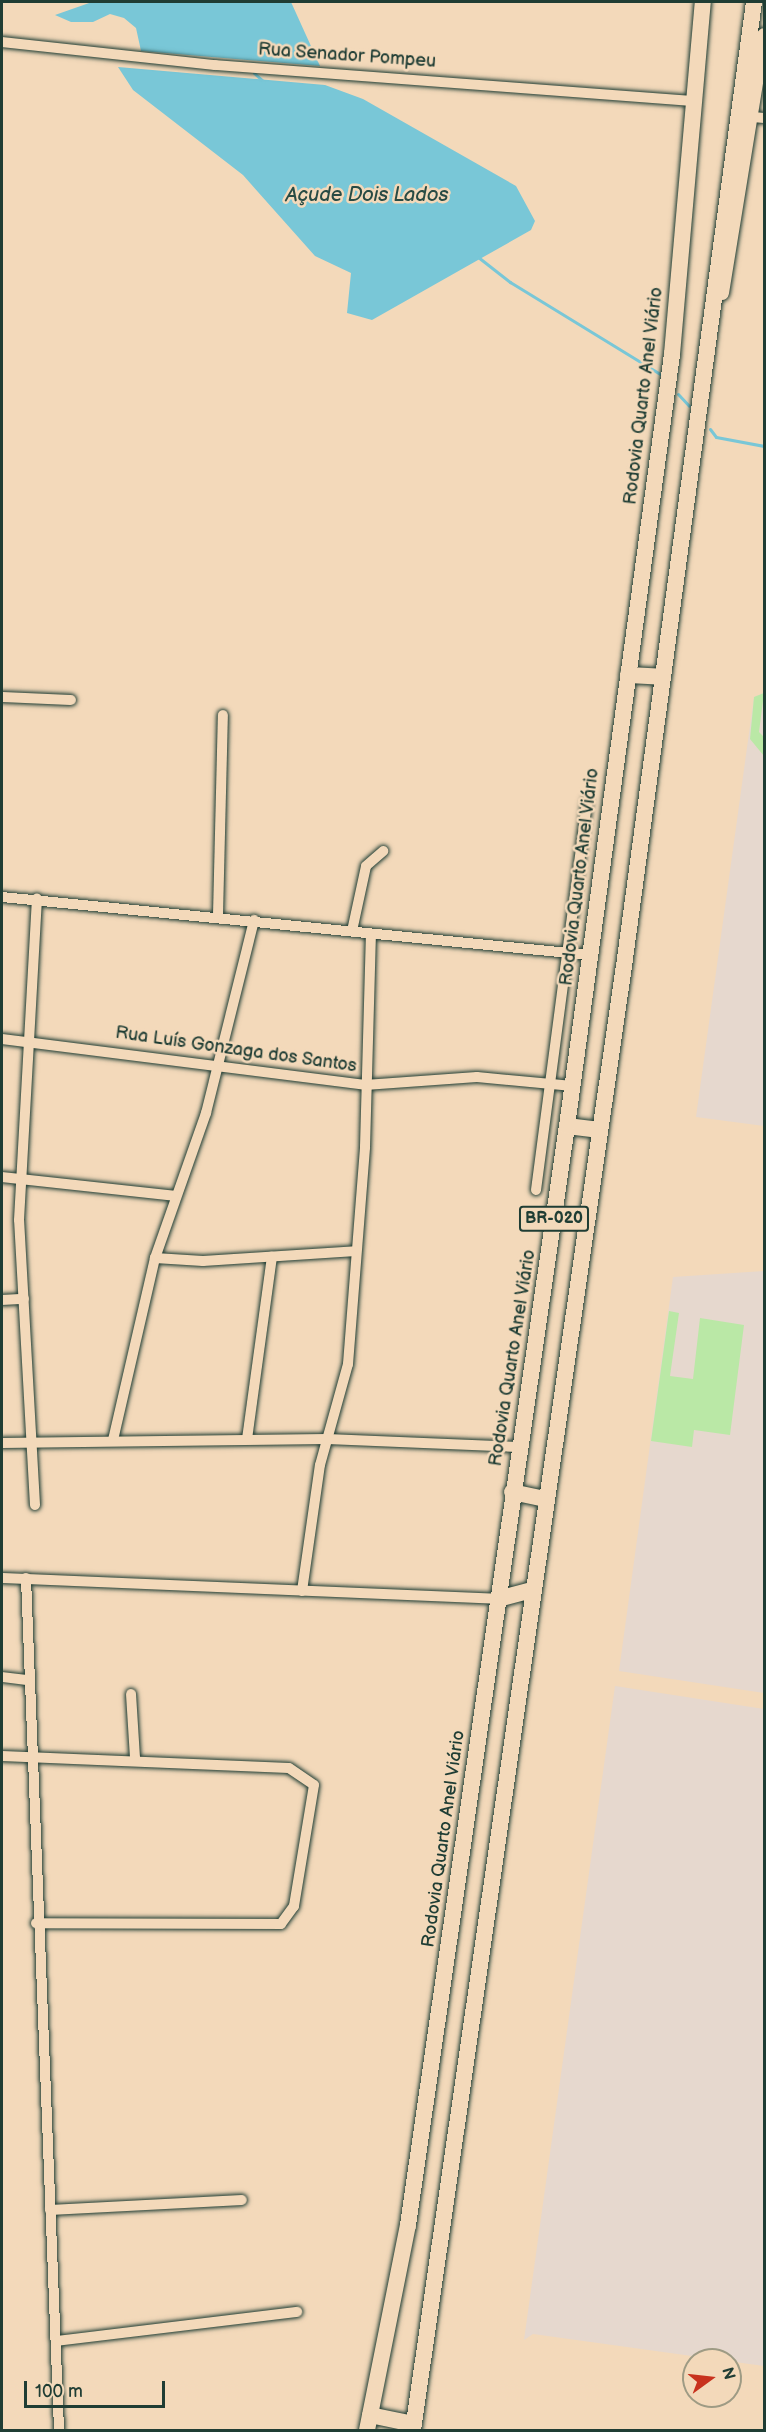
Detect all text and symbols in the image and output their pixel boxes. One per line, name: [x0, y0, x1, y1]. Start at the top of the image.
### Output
street label: Rua Senador Pompeu: [257, 39, 437, 73]
water label: Açude Dois Lados: [286, 183, 448, 207]
street label: Rodovia Quarto Anel Viário: [620, 286, 668, 506]
street label: Rodovia Quarto Anel Viário: [556, 767, 604, 987]
street label: Rua Luís Gonzaga dos Santos: [114, 1022, 358, 1078]
road number: BR-020: [518, 1206, 590, 1232]
street label: Rodovia Quarto Anel Viário: [485, 1248, 541, 1468]
street label: Rodovia Quarto Anel Viário: [418, 1729, 470, 1949]
north arrow: [682, 2348, 742, 2408]
text: N: [717, 2365, 739, 2382]
scale bar: [27, 2369, 168, 2407]
text: 100 m: [35, 2381, 83, 2402]

